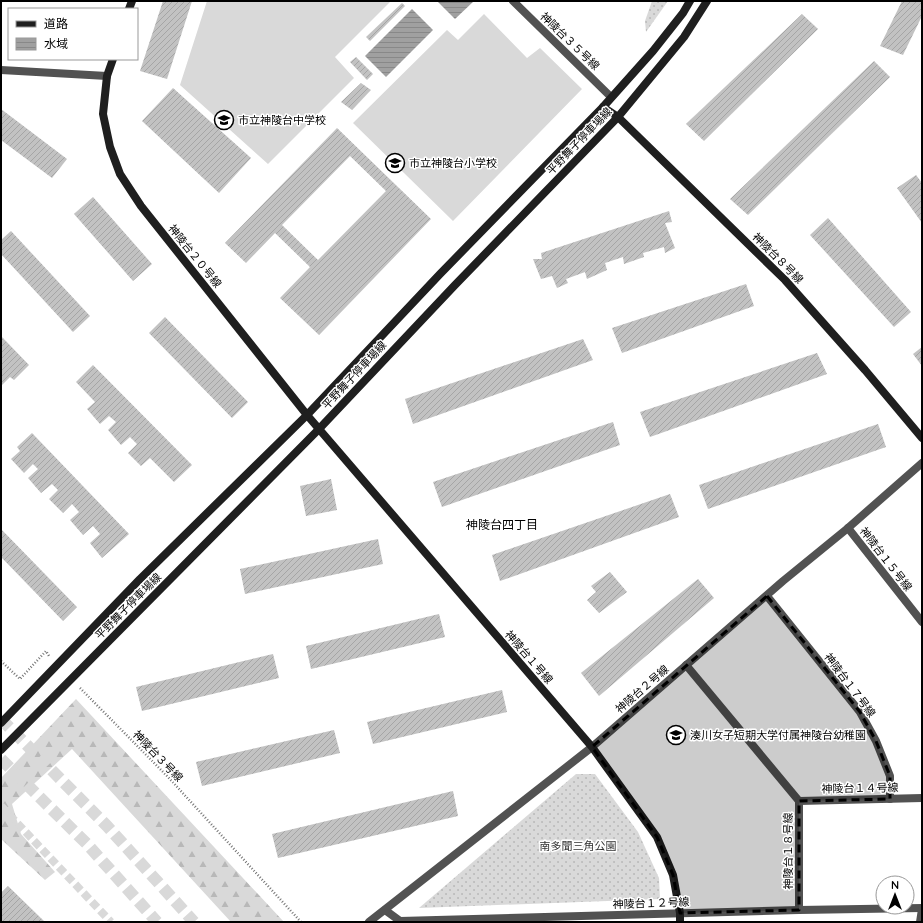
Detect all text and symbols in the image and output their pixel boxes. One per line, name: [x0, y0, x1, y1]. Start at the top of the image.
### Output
legend: [8, 8, 138, 60]
street label: 神陵台３５号線: [537, 9, 603, 73]
text: 道路: [44, 16, 68, 31]
text: 水域: [44, 36, 68, 51]
street label: 平野舞子停車場線: [543, 104, 615, 178]
school or university icon: 市立神陵台中学校: [213, 109, 235, 131]
place label: 市立神陵台中学校: [238, 113, 326, 127]
school or university icon: 市立神陵台小学校: [384, 152, 406, 174]
place label: 市立神陵台小学校: [409, 156, 497, 170]
street label: 神陵台２０号線: [165, 222, 225, 290]
street label: 神陵台８号線: [750, 230, 806, 286]
street label: 平野舞子停車場線: [319, 338, 389, 412]
district label: 神陵台四丁目: [466, 517, 538, 532]
street label: 神陵台１５号線: [857, 524, 915, 594]
street label: 平野舞子停車場線: [92, 570, 164, 642]
street label: 神陵台１号線: [502, 628, 556, 686]
street label: 神陵台１７号線: [821, 650, 879, 720]
street label: 神陵台２号線: [613, 662, 671, 716]
school or university icon: 湊川女子短期大学付属神陵台幼稚園: [665, 724, 687, 746]
street label: 神陵台３号線: [130, 727, 186, 785]
place label: 湊川女子短期大学付属神陵台幼稚園: [690, 728, 866, 742]
street label: 神陵台１４号線: [821, 780, 899, 796]
street label: 神陵台１８号線: [781, 813, 795, 890]
park label: 南多聞三角公園: [540, 839, 617, 853]
north arrow: [875, 875, 915, 915]
text: N: [891, 878, 899, 892]
street label: 神陵台１２号線: [612, 895, 690, 911]

